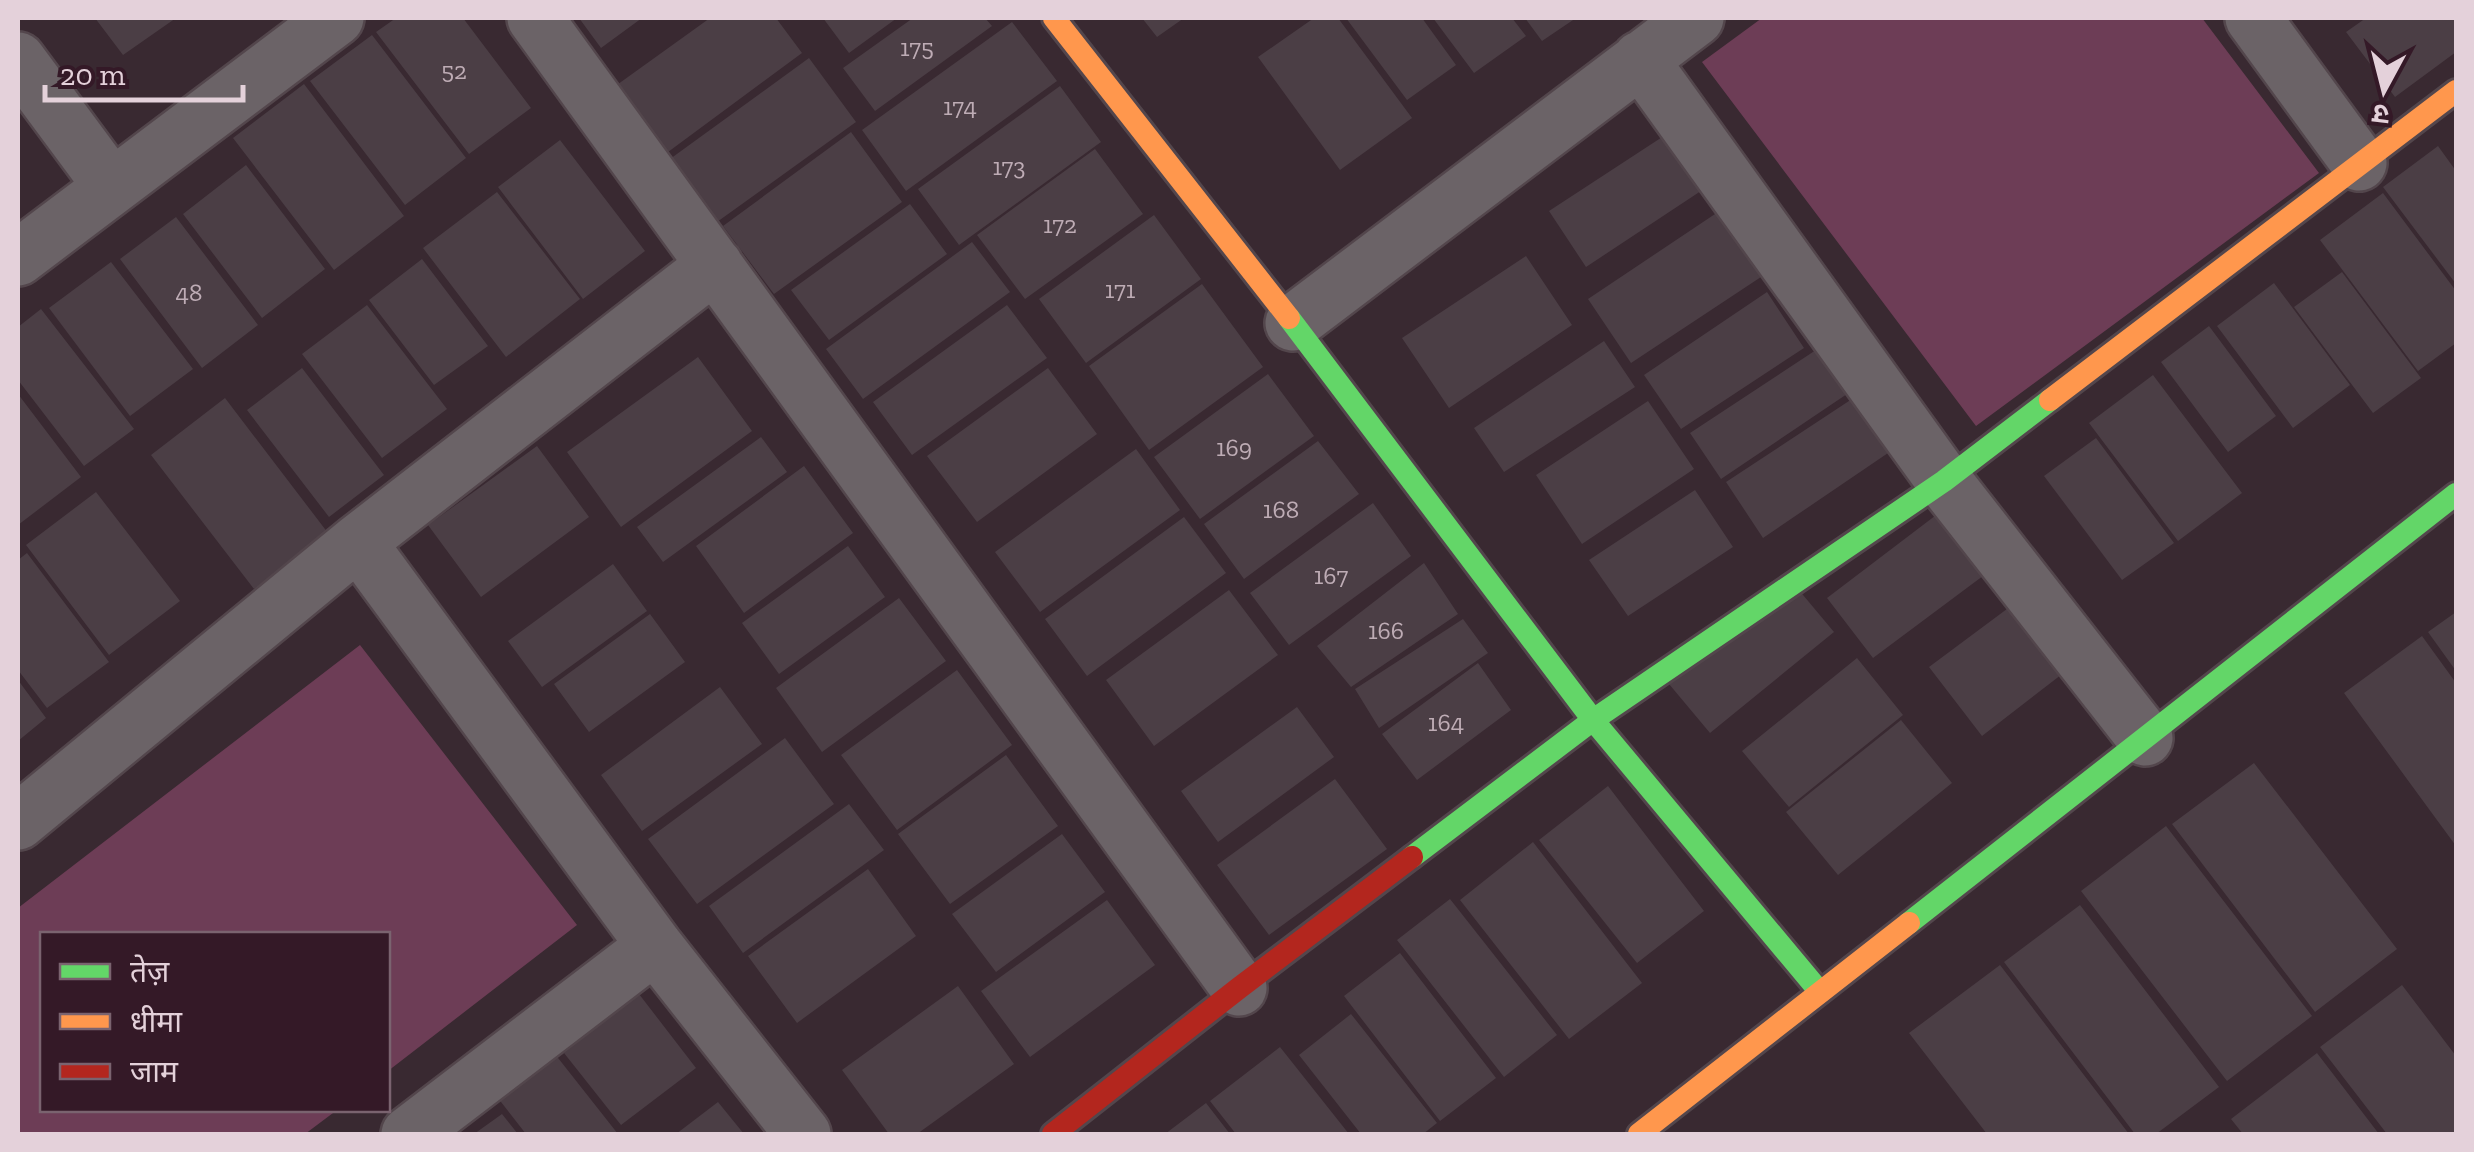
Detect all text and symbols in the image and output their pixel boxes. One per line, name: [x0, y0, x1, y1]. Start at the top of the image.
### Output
house number: 175: [900, 32, 934, 62]
scale bar: [45, 40, 242, 102]
north arrow: [2334, 40, 2434, 140]
house number: 52: [441, 55, 467, 85]
text: 20 m: [60, 57, 126, 93]
house number: 174: [943, 91, 977, 121]
text: उ: [2370, 97, 2391, 132]
house number: 173: [992, 151, 1026, 181]
house number: 172: [1043, 209, 1077, 239]
house number: 171: [1105, 274, 1136, 304]
house number: 48: [176, 277, 202, 307]
house number: 169: [1216, 432, 1252, 462]
house number: 168: [1263, 494, 1299, 524]
house number: 167: [1314, 560, 1349, 590]
house number: 166: [1368, 615, 1404, 645]
house number: 164: [1428, 707, 1464, 737]
legend: [40, 932, 390, 1112]
text: तेज़: [130, 954, 170, 990]
text: धीमा: [130, 1004, 183, 1040]
text: जाम: [130, 1054, 179, 1090]

